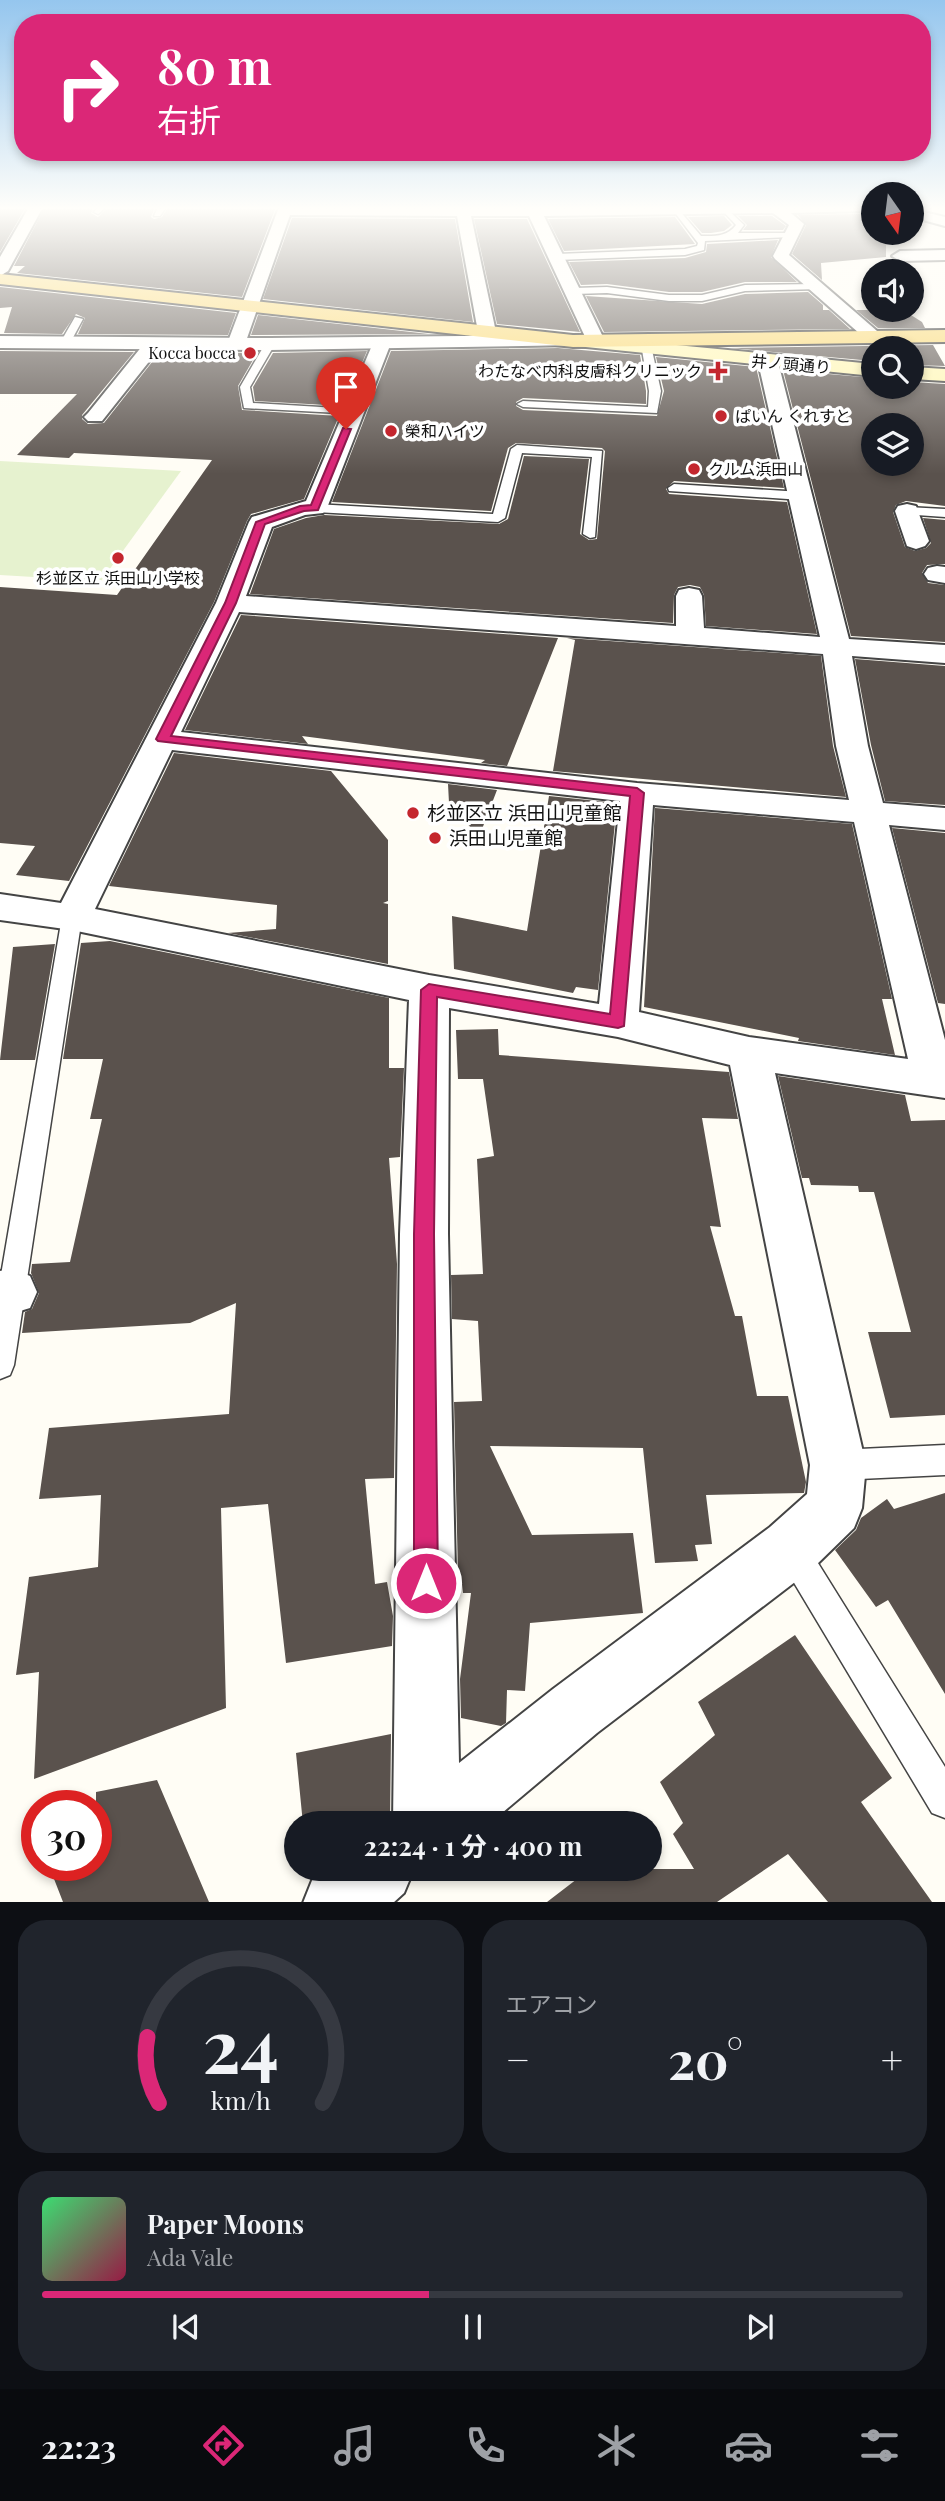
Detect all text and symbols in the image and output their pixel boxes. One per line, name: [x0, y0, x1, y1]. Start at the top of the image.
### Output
text: 80 m: [157, 32, 272, 97]
icon: right: [42, 42, 133, 133]
text: 右折: [157, 97, 221, 140]
north arrow: [861, 182, 924, 245]
map controls: [861, 182, 924, 476]
button: sound: [861, 259, 924, 322]
button: search: [861, 336, 924, 399]
place label: Kocca bocca: [148, 342, 236, 363]
marker: Kocca bocca: [242, 345, 258, 361]
street label: 井ノ頭通り: [750, 350, 832, 377]
pin: [316, 357, 376, 429]
place label: わたなべ内科皮膚科クリニック: [478, 360, 702, 381]
marker: わたなべ内科皮膚科クリニック: [708, 361, 728, 381]
icon: arrive: [327, 368, 365, 406]
place label: ぱいん くれすと: [735, 405, 851, 426]
marker: ぱいん くれすと: [713, 408, 729, 424]
button: layers: [861, 413, 924, 476]
place label: 榮和ハイツ: [405, 420, 485, 441]
marker: 榮和ハイツ: [383, 423, 399, 439]
place label: クルム浜田山: [708, 458, 803, 479]
marker: クルム浜田山: [686, 461, 702, 477]
marker: 杉並区立 浜田山小学校: [110, 550, 126, 566]
place label: 杉並区立 浜田山小学校: [36, 567, 200, 588]
place label: 杉並区立 浜田山児童館: [427, 799, 622, 825]
marker: 杉並区立 浜田山児童館: [405, 805, 421, 821]
place label: 浜田山児童館: [449, 824, 563, 850]
marker: 浜田山児童館: [427, 830, 443, 846]
position arrow: [389, 1546, 463, 1620]
speed limit sign: 30: [21, 1790, 112, 1881]
text: 22:24 · 1 分 · 400 m: [364, 1828, 582, 1863]
text: エアコン: [506, 1988, 598, 2019]
text: 24: [202, 1994, 279, 2091]
text: 20°: [668, 2024, 743, 2093]
text: −: [506, 2033, 530, 2084]
text: +: [881, 2033, 903, 2084]
text: km/h: [211, 2082, 271, 2115]
text: Paper Moons: [147, 2206, 304, 2241]
text: Ada Vale: [147, 2241, 234, 2272]
icon: previous: [167, 2308, 205, 2346]
icon: pause: [454, 2308, 492, 2346]
icon: next: [741, 2308, 779, 2346]
icon: directions: [199, 2421, 248, 2470]
icon: music: [330, 2421, 379, 2470]
icon: phone: [461, 2421, 510, 2470]
icon: climate: [592, 2421, 641, 2470]
icon: car: [724, 2421, 773, 2470]
icon: filters: [855, 2421, 904, 2470]
text: 22:23: [41, 2424, 116, 2467]

